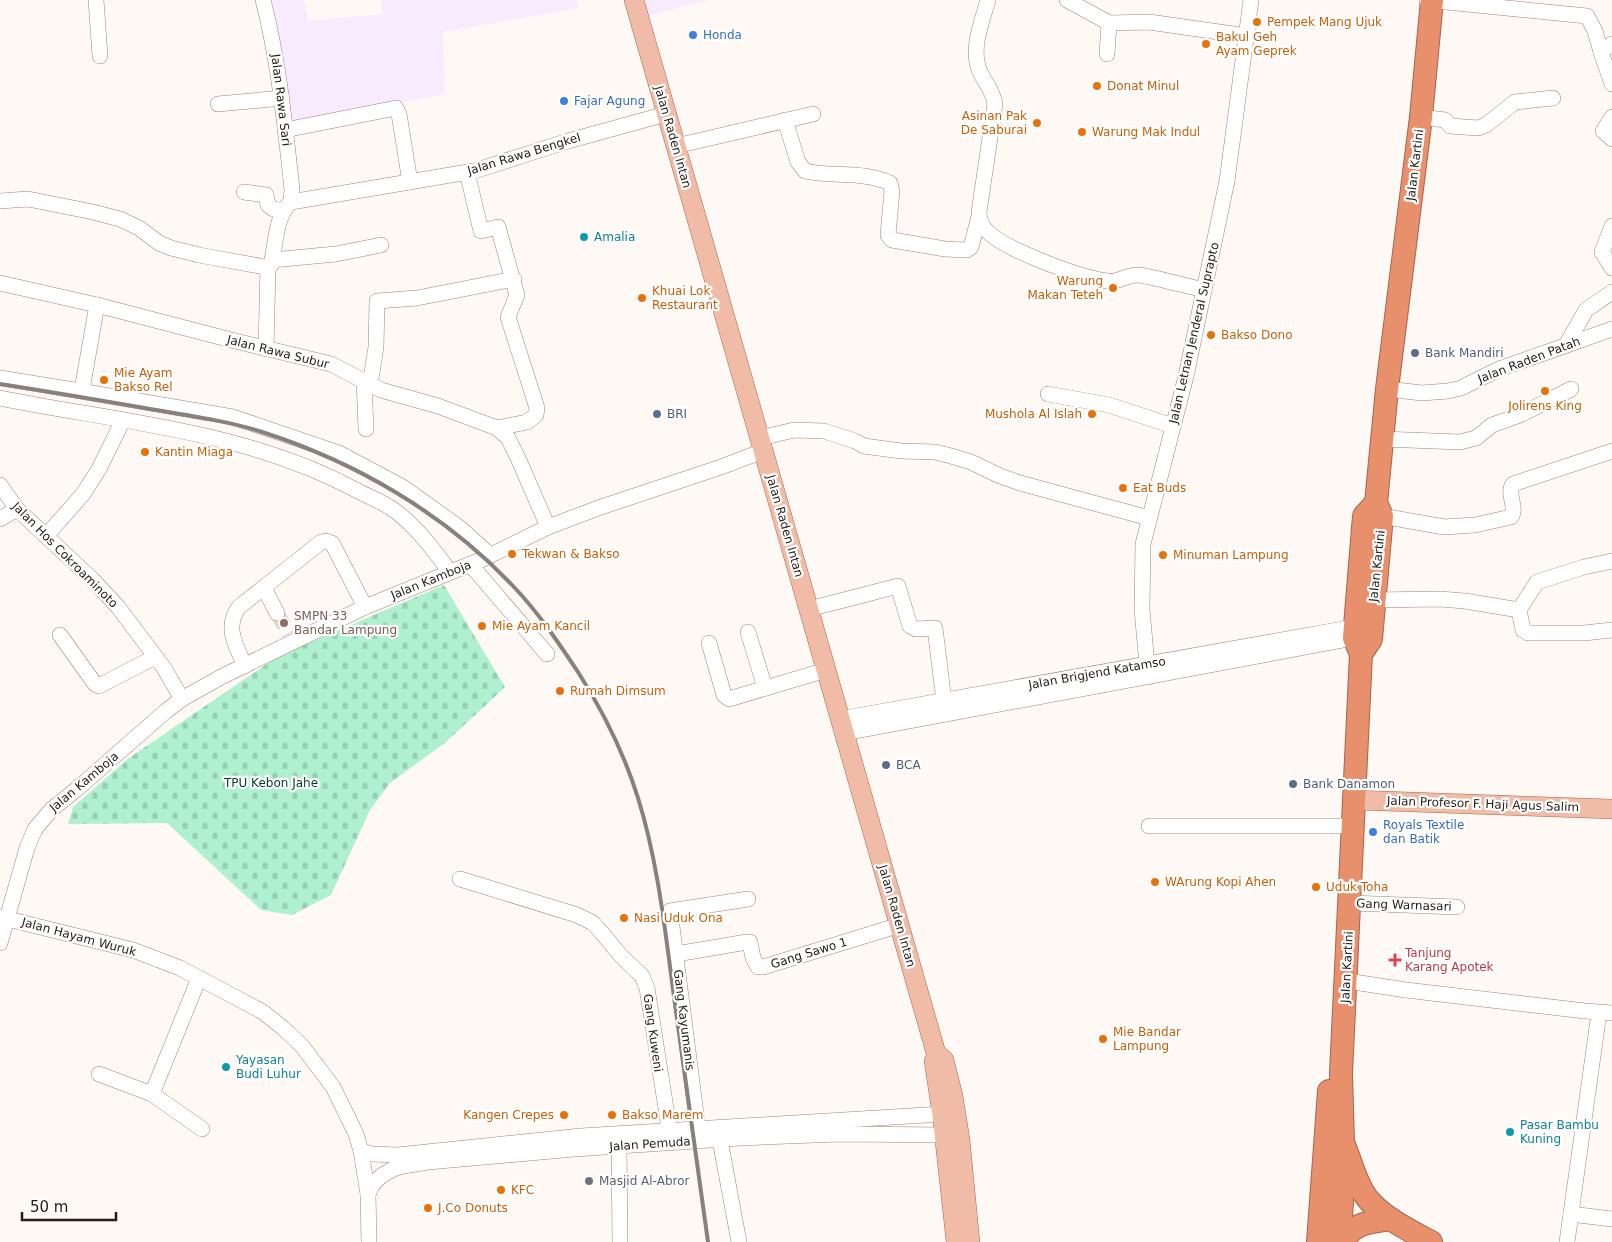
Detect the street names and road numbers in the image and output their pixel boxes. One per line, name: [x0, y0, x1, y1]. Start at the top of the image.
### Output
street label: Jalan Rawa Sari: [268, 52, 294, 147]
street label: Jalan Raden Intan: [651, 83, 694, 190]
street label: Jalan Kartini: [1404, 128, 1426, 203]
street label: Jalan Rawa Bengkel: [465, 130, 582, 178]
street label: Jalan Letnan Jenderal Suprapto: [1166, 241, 1222, 426]
street label: Jalan Rawa Subur: [224, 332, 331, 371]
street label: Jalan Raden Patah: [1475, 334, 1582, 386]
street label: Jalan Raden Intan: [763, 472, 806, 579]
street label: Jalan Hos Cokroaminoto: [9, 499, 121, 611]
street label: Jalan Kartini: [1366, 529, 1388, 603]
street label: Jalan Kamboja: [388, 558, 473, 603]
street label: Jalan Brigjend Katamso: [1026, 654, 1167, 692]
street label: Jalan Kamboja: [46, 749, 121, 815]
street label: Jalan Profesor F. Haji Agus Salim: [1386, 794, 1579, 814]
street label: Jalan Raden Intan: [875, 862, 918, 969]
street label: Gang Warnasari: [1356, 896, 1452, 914]
street label: Jalan Hayam Wuruk: [19, 915, 138, 959]
street label: Jalan Kartini: [1338, 931, 1356, 1004]
street label: Gang Sawo 1: [769, 935, 849, 971]
street label: Gang Kayumanis: [671, 969, 697, 1071]
street label: Gang Kuweni: [641, 993, 665, 1073]
street label: Jalan Pemuda: [608, 1134, 691, 1154]

